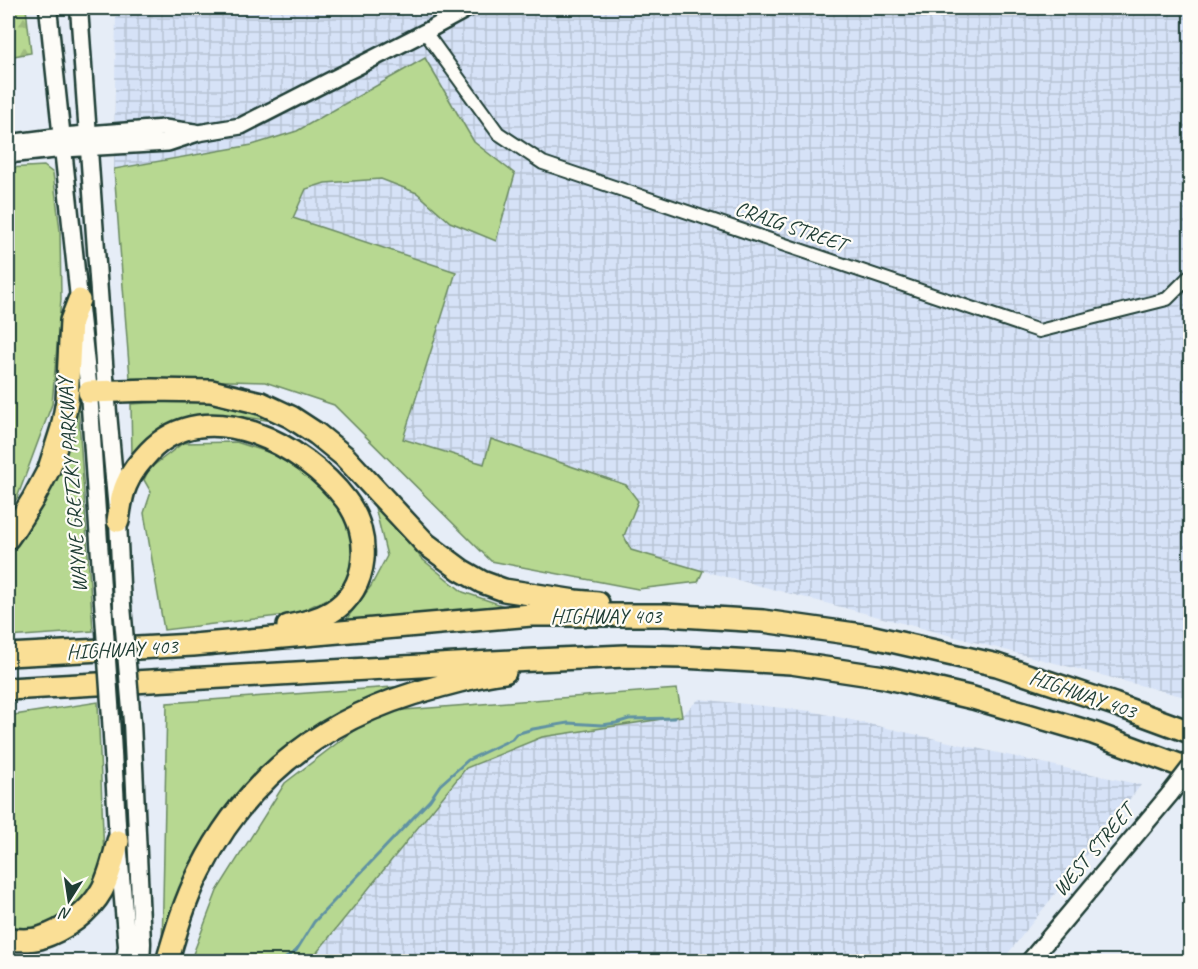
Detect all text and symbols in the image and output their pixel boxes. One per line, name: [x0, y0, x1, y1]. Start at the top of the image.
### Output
street label: CRAIG STREET: [732, 195, 854, 259]
street label: WAYNE GRETZKY PARKWAY: [51, 373, 92, 593]
street label: HIGHWAY 403: [550, 603, 663, 629]
street label: HIGHWAY 403: [66, 633, 180, 665]
street label: HIGHWAY 403: [1026, 664, 1141, 725]
street label: WEST STREET: [1047, 795, 1142, 901]
north arrow: [39, 870, 99, 930]
text: N: [56, 902, 73, 925]

